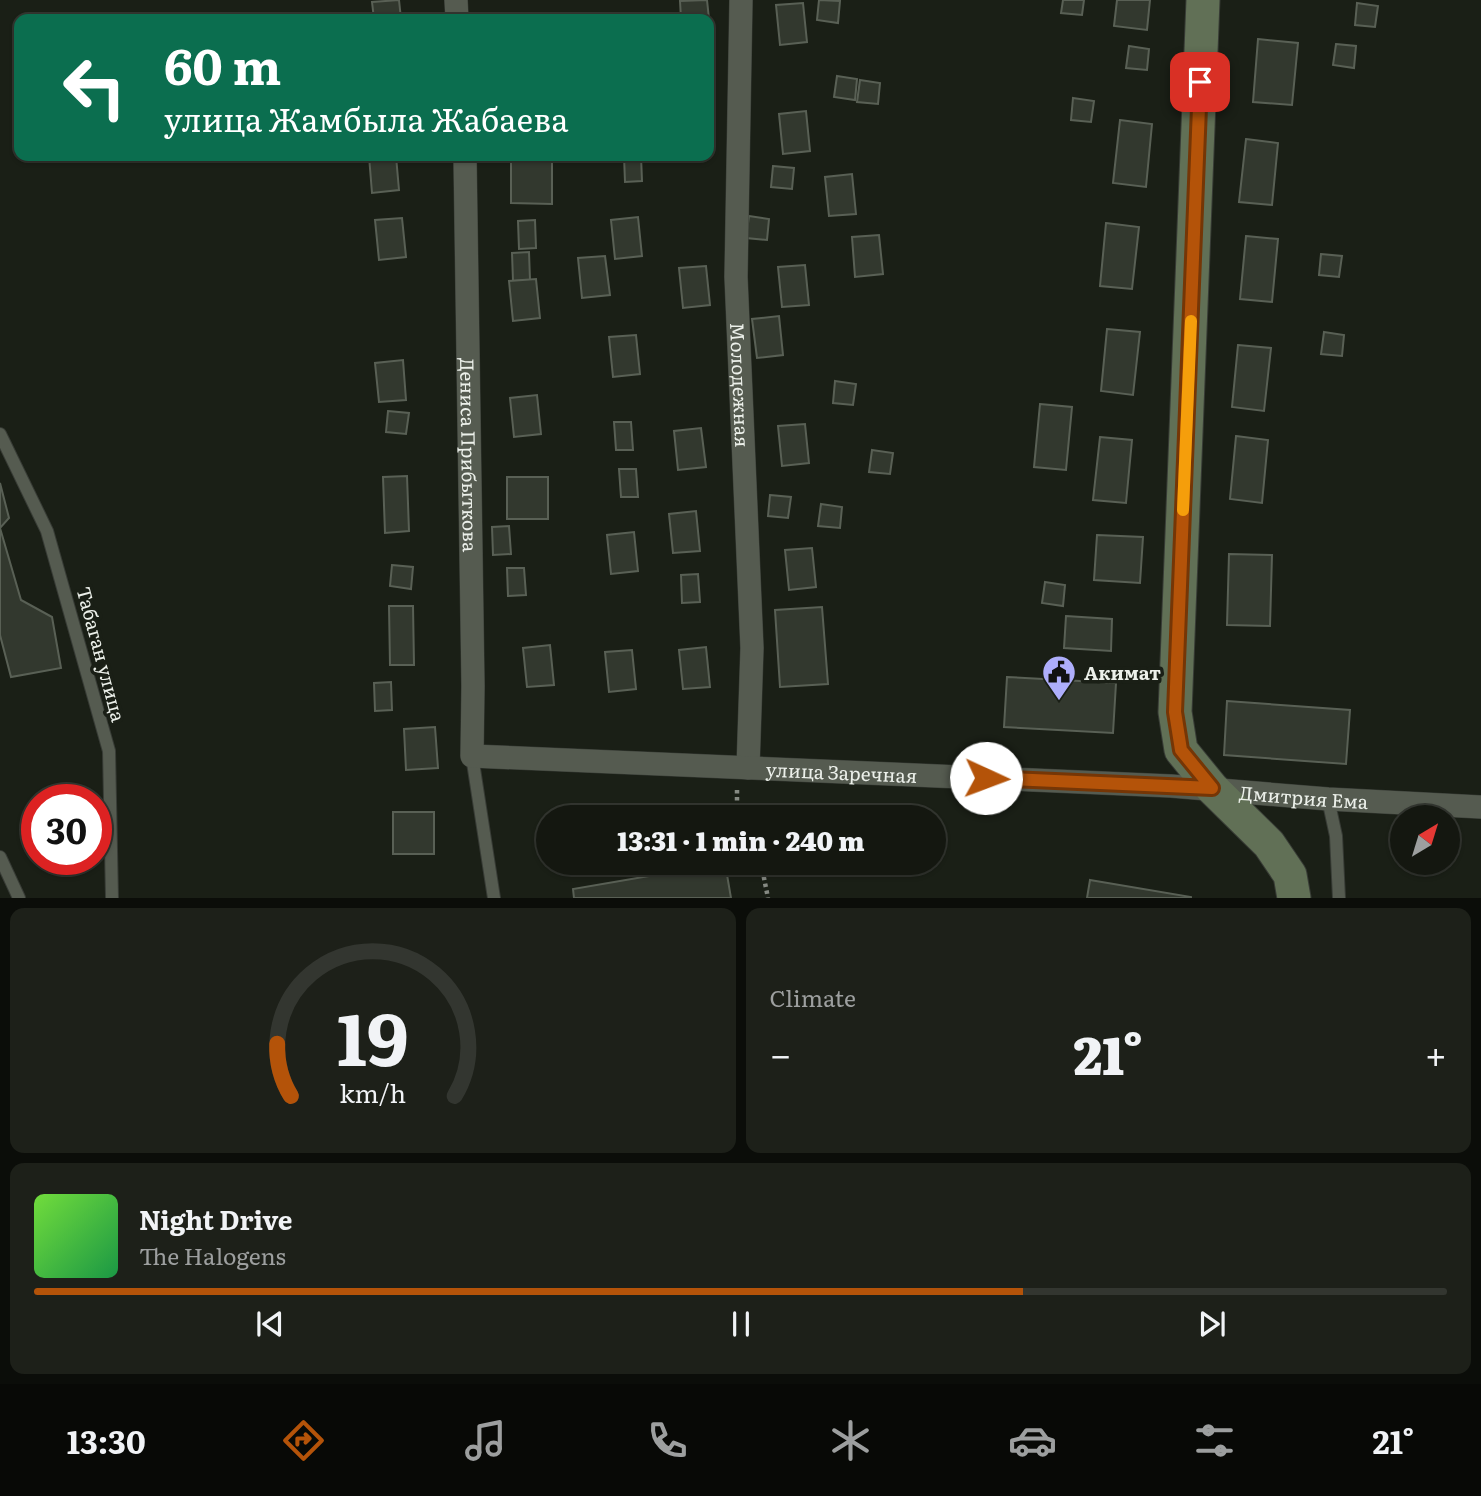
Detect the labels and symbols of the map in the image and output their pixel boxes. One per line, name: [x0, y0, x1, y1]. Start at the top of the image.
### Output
pin: [1170, 52, 1230, 112]
street label: Молодежная: [724, 322, 757, 448]
street label: Дениса Прибыткова: [454, 358, 485, 553]
street label: Табаган улица: [71, 583, 134, 725]
public building icon: Акимат: [1040, 653, 1078, 702]
place label: Акимат: [1084, 658, 1161, 686]
position arrow: [949, 741, 1023, 815]
street label: улица Заречная: [765, 755, 918, 789]
street label: Дмитрия Ема: [1238, 778, 1370, 815]
speed limit sign: 30: [21, 784, 112, 875]
north arrow: [1390, 805, 1460, 875]

